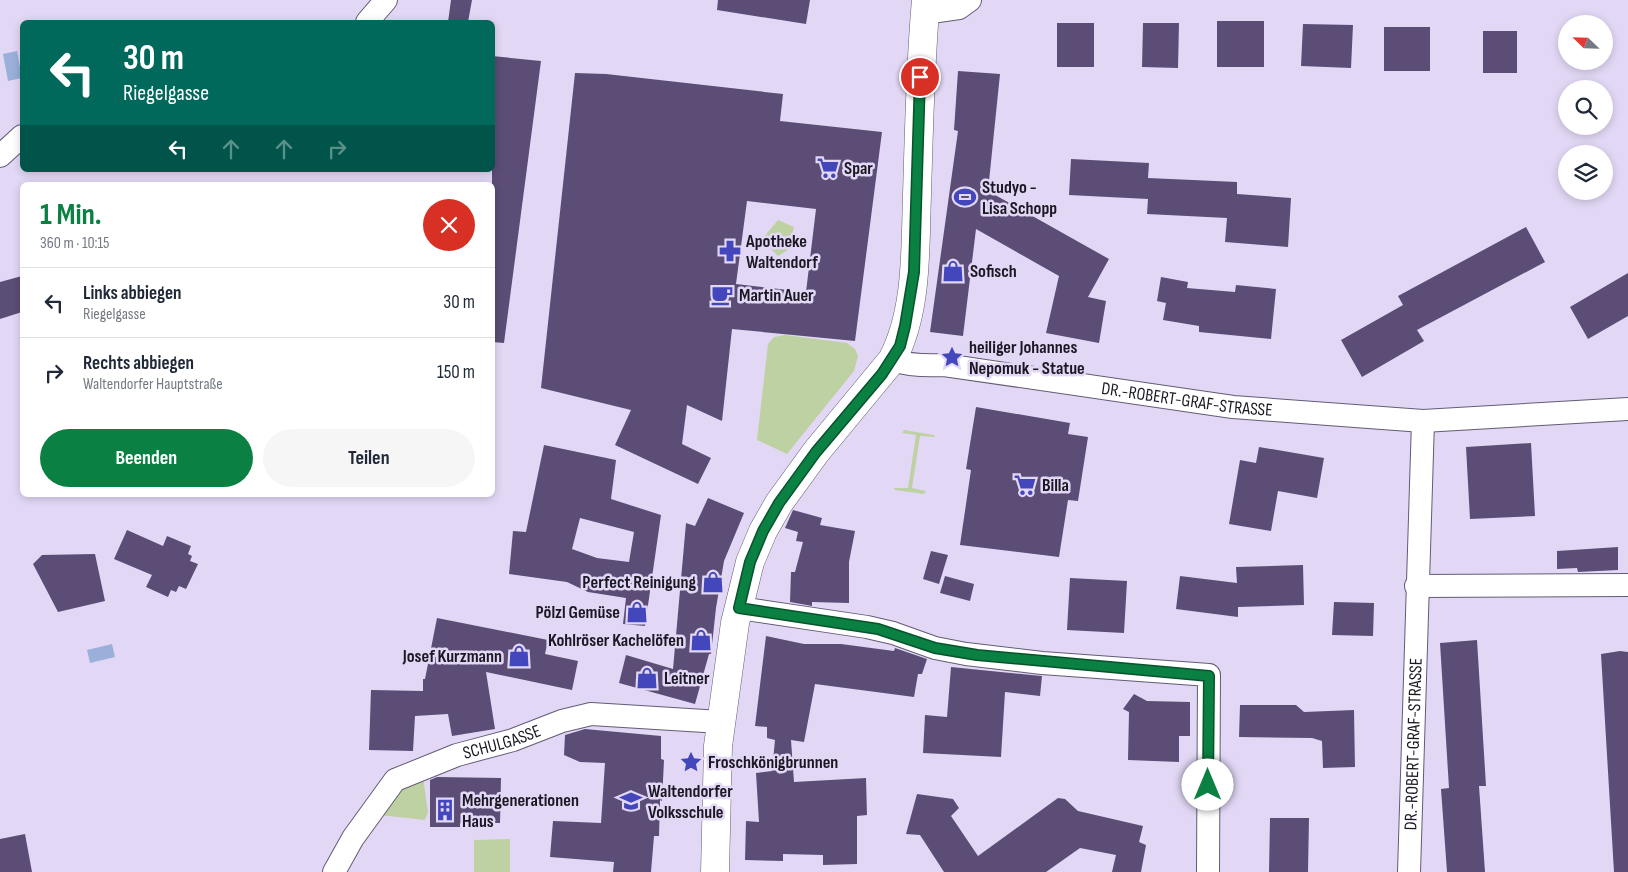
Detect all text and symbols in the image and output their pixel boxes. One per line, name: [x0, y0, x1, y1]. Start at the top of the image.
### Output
north arrow: [1558, 15, 1612, 70]
map controls: [1558, 15, 1613, 200]
text: 30 m: [123, 37, 184, 80]
icon: left: [40, 40, 105, 105]
pin: [899, 56, 941, 98]
icon: arrive: [906, 63, 934, 91]
text: Riegelgasse: [123, 80, 209, 107]
button: search: [1558, 80, 1613, 135]
icon: left: [164, 135, 192, 163]
icon: ahead: [217, 135, 245, 163]
icon: ahead: [270, 135, 298, 163]
icon: right: [323, 135, 351, 163]
button: layers: [1558, 145, 1613, 200]
supermarket icon: Spar: [815, 155, 841, 181]
place label: Spar: [844, 158, 873, 179]
place label: Studyo - Lisa Schopp: [982, 177, 1057, 219]
sports icon: Studyo - Lisa Schopp: [952, 184, 978, 210]
text: 1 Min.: [40, 197, 102, 233]
button: close: [423, 199, 475, 251]
place label: Apotheke Waltendorf: [745, 231, 818, 273]
text: 360 m · 10:15: [40, 234, 110, 253]
pharmacy icon: Apotheke Waltendorf: [717, 238, 743, 264]
shop icon: Sofisch: [940, 258, 966, 284]
place label: Sofisch: [970, 261, 1017, 282]
text: Links abbiegen: [83, 282, 181, 305]
cafe icon: Martin Auer: [709, 282, 735, 308]
place label: Martin Auer: [739, 285, 814, 306]
icon: left: [40, 289, 68, 317]
text: 30 m: [443, 291, 475, 314]
text: Riegelgasse: [83, 305, 146, 324]
place label: heiliger Johannes Nepomuk - Statue: [969, 337, 1085, 379]
place icon: heiliger Johannes Nepomuk - Statue: [939, 344, 965, 370]
text: Rechts abbiegen: [83, 352, 194, 375]
icon: right: [40, 359, 68, 387]
text: 150 m: [437, 361, 475, 384]
text: Waltendorfer Hauptstraße: [83, 375, 223, 394]
street label: DR.-ROBERT-GRAF-STRASSE: [1100, 378, 1273, 421]
button: Beenden: [40, 429, 253, 487]
button: Teilen: [263, 429, 475, 487]
supermarket icon: Billa: [1012, 472, 1038, 498]
place label: Billa: [1042, 475, 1069, 496]
shop icon: Perfect Reinigung: [700, 569, 726, 595]
place label: Perfect Reinigung: [582, 572, 696, 593]
shop icon: Pölzl Gemüse: [624, 599, 650, 625]
place label: Pölzl Gemüse: [535, 602, 620, 623]
shop icon: Kohlröser Kachelöfen: [688, 627, 714, 653]
place label: Kohlröser Kachelöfen: [548, 630, 684, 651]
shop icon: Josef Kurzmann: [506, 643, 532, 669]
place label: Josef Kurzmann: [402, 646, 502, 667]
street label: DR.-ROBERT-GRAF-STRASSE: [1400, 658, 1427, 831]
shop icon: Leitner: [634, 665, 660, 691]
place label: Leitner: [664, 668, 710, 689]
street label: SCHULGASSE: [461, 720, 544, 764]
place icon: Froschkönigbrunnen: [678, 749, 704, 775]
place label: Froschkönigbrunnen: [708, 752, 838, 773]
position arrow: [1181, 758, 1233, 810]
place label: Waltendorfer Volksschule: [648, 781, 733, 823]
school or university icon: Waltendorfer Volksschule: [618, 788, 644, 814]
place label: Mehrgenerationen Haus: [462, 790, 579, 832]
building icon: Mehrgenerationen Haus: [432, 797, 458, 823]

